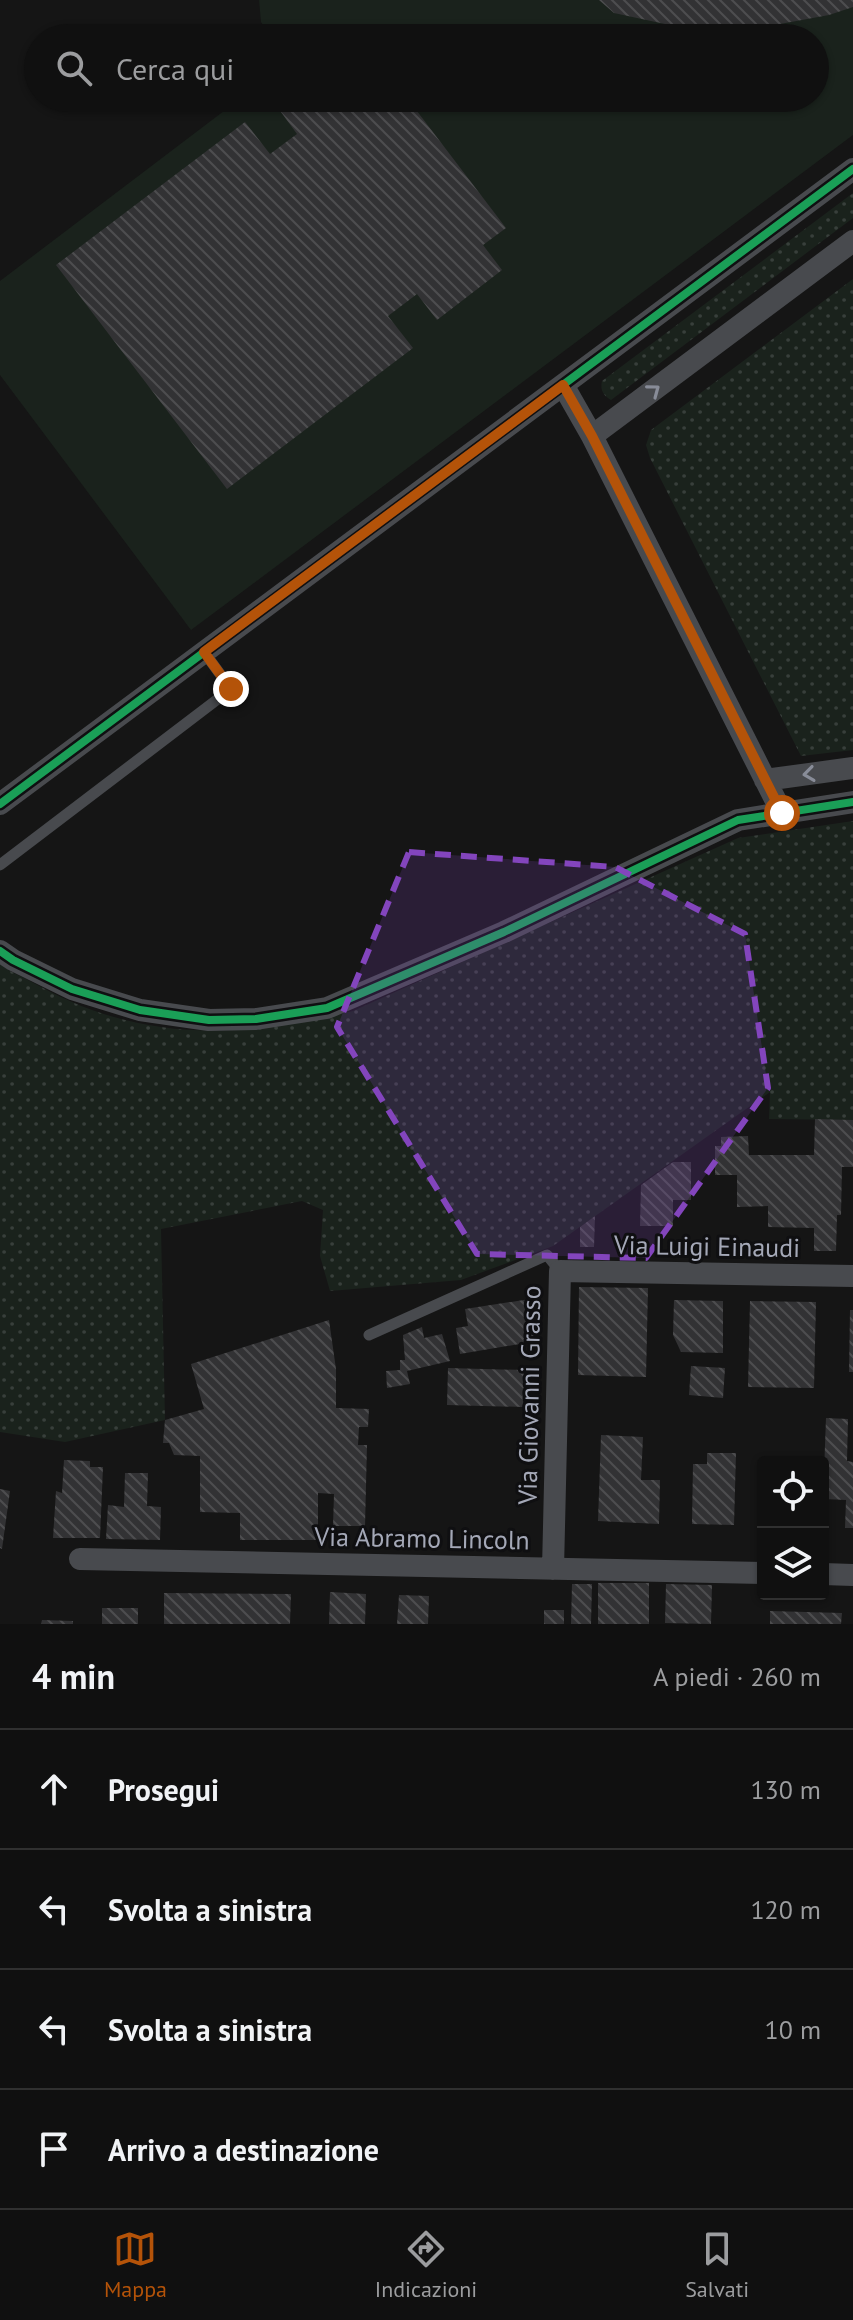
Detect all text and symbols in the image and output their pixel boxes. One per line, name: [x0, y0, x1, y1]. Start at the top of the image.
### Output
search box: [24, 24, 829, 112]
icon: search: [52, 46, 96, 90]
text: Cerca qui: [116, 49, 234, 88]
one-way arrow: [645, 385, 660, 399]
route end: [213, 671, 249, 707]
one-way arrow: [802, 765, 816, 782]
route start: [764, 795, 800, 831]
street label: Via Luigi Einaudi: [613, 1228, 800, 1264]
street label: Via Giovanni Grasso: [511, 1285, 547, 1506]
map controls: [757, 1456, 829, 1600]
button: locate: [757, 1456, 829, 1528]
street label: Via Abramo Lincoln: [313, 1520, 530, 1556]
button: layers: [757, 1528, 829, 1600]
text: 4 min: [32, 1654, 115, 1698]
text: A piedi · 260 m: [653, 1660, 821, 1693]
icon: ahead: [32, 1767, 76, 1811]
text: Prosegui: [108, 1770, 219, 1809]
text: 130 m: [750, 1773, 821, 1806]
icon: left: [32, 1887, 76, 1931]
text: Svolta a sinistra: [108, 1890, 312, 1929]
text: 120 m: [750, 1893, 821, 1926]
icon: left: [32, 2007, 76, 2051]
text: Svolta a sinistra: [108, 2010, 312, 2049]
text: 10 m: [765, 2013, 821, 2046]
icon: arrive: [32, 2127, 76, 2171]
text: Arrivo a destinazione: [108, 2130, 379, 2169]
tab: Mappa: [104, 2227, 167, 2303]
tab: Indicazioni: [375, 2227, 477, 2303]
tab: Salvati: [685, 2227, 749, 2303]

